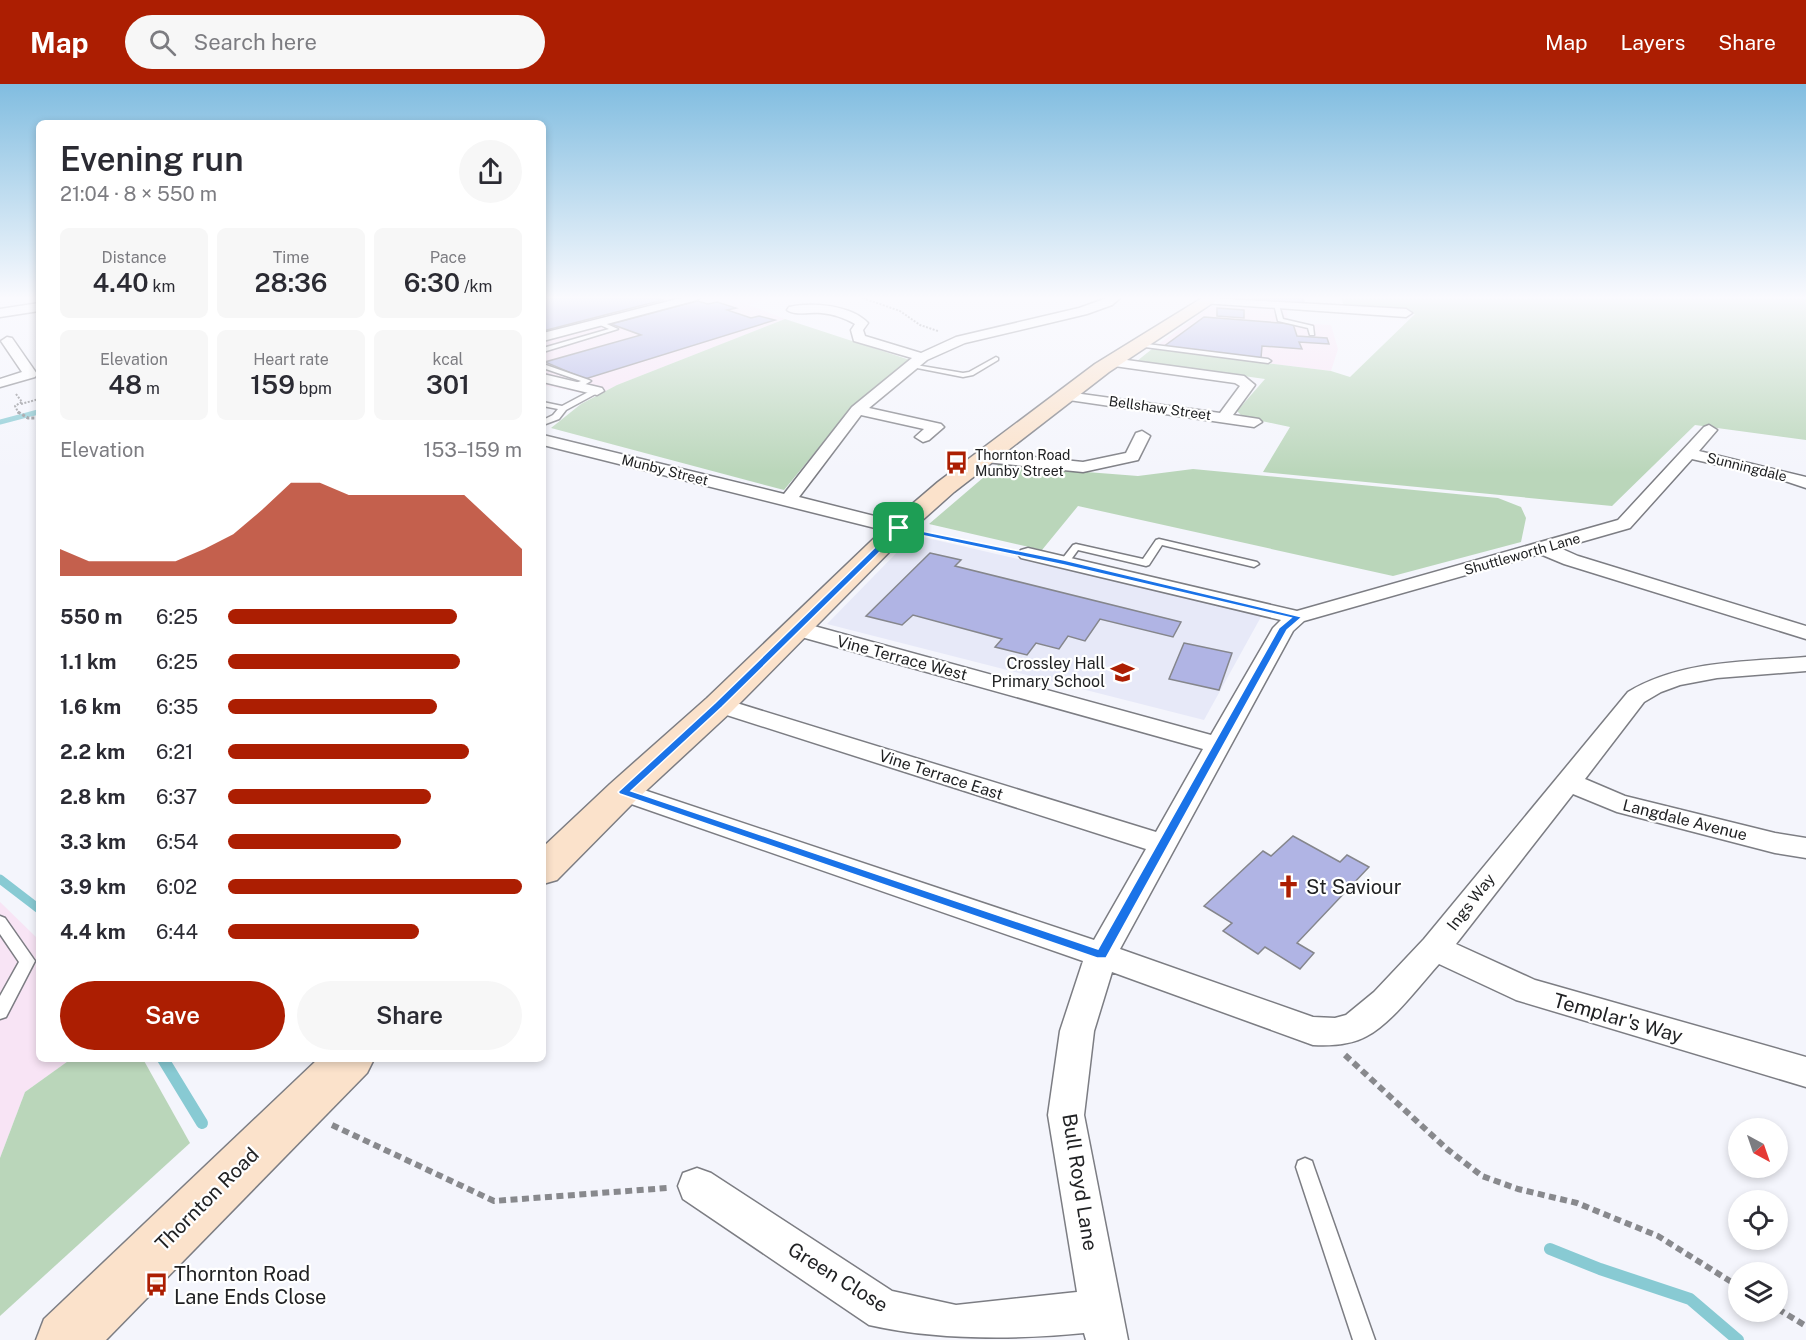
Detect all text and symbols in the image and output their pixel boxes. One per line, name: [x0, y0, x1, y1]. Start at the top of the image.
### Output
search box: [125, 15, 545, 69]
text: Map: [30, 26, 89, 59]
icon: search: [146, 26, 179, 59]
text: Search here: [194, 29, 317, 55]
text: Map: [1545, 30, 1588, 55]
text: Layers: [1621, 30, 1685, 55]
text: Share: [1718, 30, 1776, 55]
text: Evening run: [60, 140, 243, 178]
button: share: [459, 140, 522, 203]
text: 21:04 · 8 × 550 m: [60, 182, 217, 206]
text: Distance: [102, 248, 166, 267]
text: Time: [273, 248, 309, 267]
text: Pace: [430, 248, 466, 267]
text: 4.40: [93, 267, 149, 298]
text: 28:36: [254, 267, 328, 298]
text: 6:30: [404, 267, 460, 298]
text: km: [149, 277, 175, 296]
text: /km: [460, 277, 492, 296]
text: Elevation: [100, 350, 168, 369]
text: Heart rate: [253, 350, 329, 369]
text: kcal: [433, 350, 463, 369]
text: 48: [108, 369, 142, 400]
text: 159: [250, 369, 295, 400]
text: 301: [426, 369, 470, 400]
text: m: [142, 379, 160, 398]
text: bpm: [295, 379, 332, 398]
street label: Bellshaw Street: [1108, 393, 1212, 423]
text: Elevation: [60, 438, 145, 462]
text: 153–159 m: [423, 438, 522, 462]
place label: Thornton Road Munby Street: [975, 447, 1070, 479]
street label: Sunningdale: [1705, 449, 1789, 485]
bus stop icon: Thornton Road Munby Street: [944, 450, 970, 476]
street label: Munby Street: [620, 452, 710, 488]
pin: [873, 502, 924, 553]
icon: arrive: [882, 511, 915, 544]
street label: Shuttleworth Lane: [1462, 530, 1582, 578]
text: 550 m: [60, 605, 122, 629]
text: 6:25: [156, 605, 198, 629]
street label: Vine Terrace West: [835, 631, 969, 685]
text: 1.1 km: [60, 650, 117, 674]
text: 6:25: [156, 650, 198, 674]
place label: Crossley Hall Primary School: [991, 654, 1105, 691]
school or university icon: Crossley Hall Primary School: [1110, 659, 1136, 685]
text: 1.6 km: [60, 695, 121, 719]
text: 6:35: [156, 695, 198, 719]
text: 2.2 km: [60, 740, 125, 764]
text: 6:21: [156, 740, 193, 764]
street label: Vine Terrace East: [876, 746, 1006, 804]
text: 2.8 km: [60, 785, 126, 809]
text: 6:37: [156, 785, 197, 809]
street label: Langdale Avenue: [1621, 795, 1749, 845]
text: 3.3 km: [60, 830, 126, 854]
text: 6:54: [156, 830, 198, 854]
street label: Ings Way: [1443, 870, 1499, 934]
church icon: St Saviour: [1275, 874, 1301, 900]
text: 3.9 km: [60, 875, 126, 899]
text: 6:02: [156, 875, 197, 899]
place label: St Saviour: [1306, 875, 1402, 899]
text: 4.4 km: [60, 920, 126, 944]
text: 6:44: [156, 920, 198, 944]
button: Save: [60, 981, 285, 1050]
button: Share: [297, 981, 522, 1050]
street label: Templar's Way: [1551, 988, 1686, 1048]
street label: Bull Royd Lane: [1057, 1112, 1103, 1252]
north arrow: [1728, 1118, 1788, 1178]
map controls: [1728, 1118, 1788, 1322]
street label: Thornton Road: [150, 1142, 264, 1256]
button: locate: [1728, 1190, 1788, 1250]
street label: Green Close: [784, 1237, 892, 1317]
place label: Thornton Road Lane Ends Close: [174, 1262, 326, 1309]
button: layers: [1728, 1262, 1788, 1322]
bus stop icon: Thornton Road Lane Ends Close: [143, 1272, 169, 1298]

